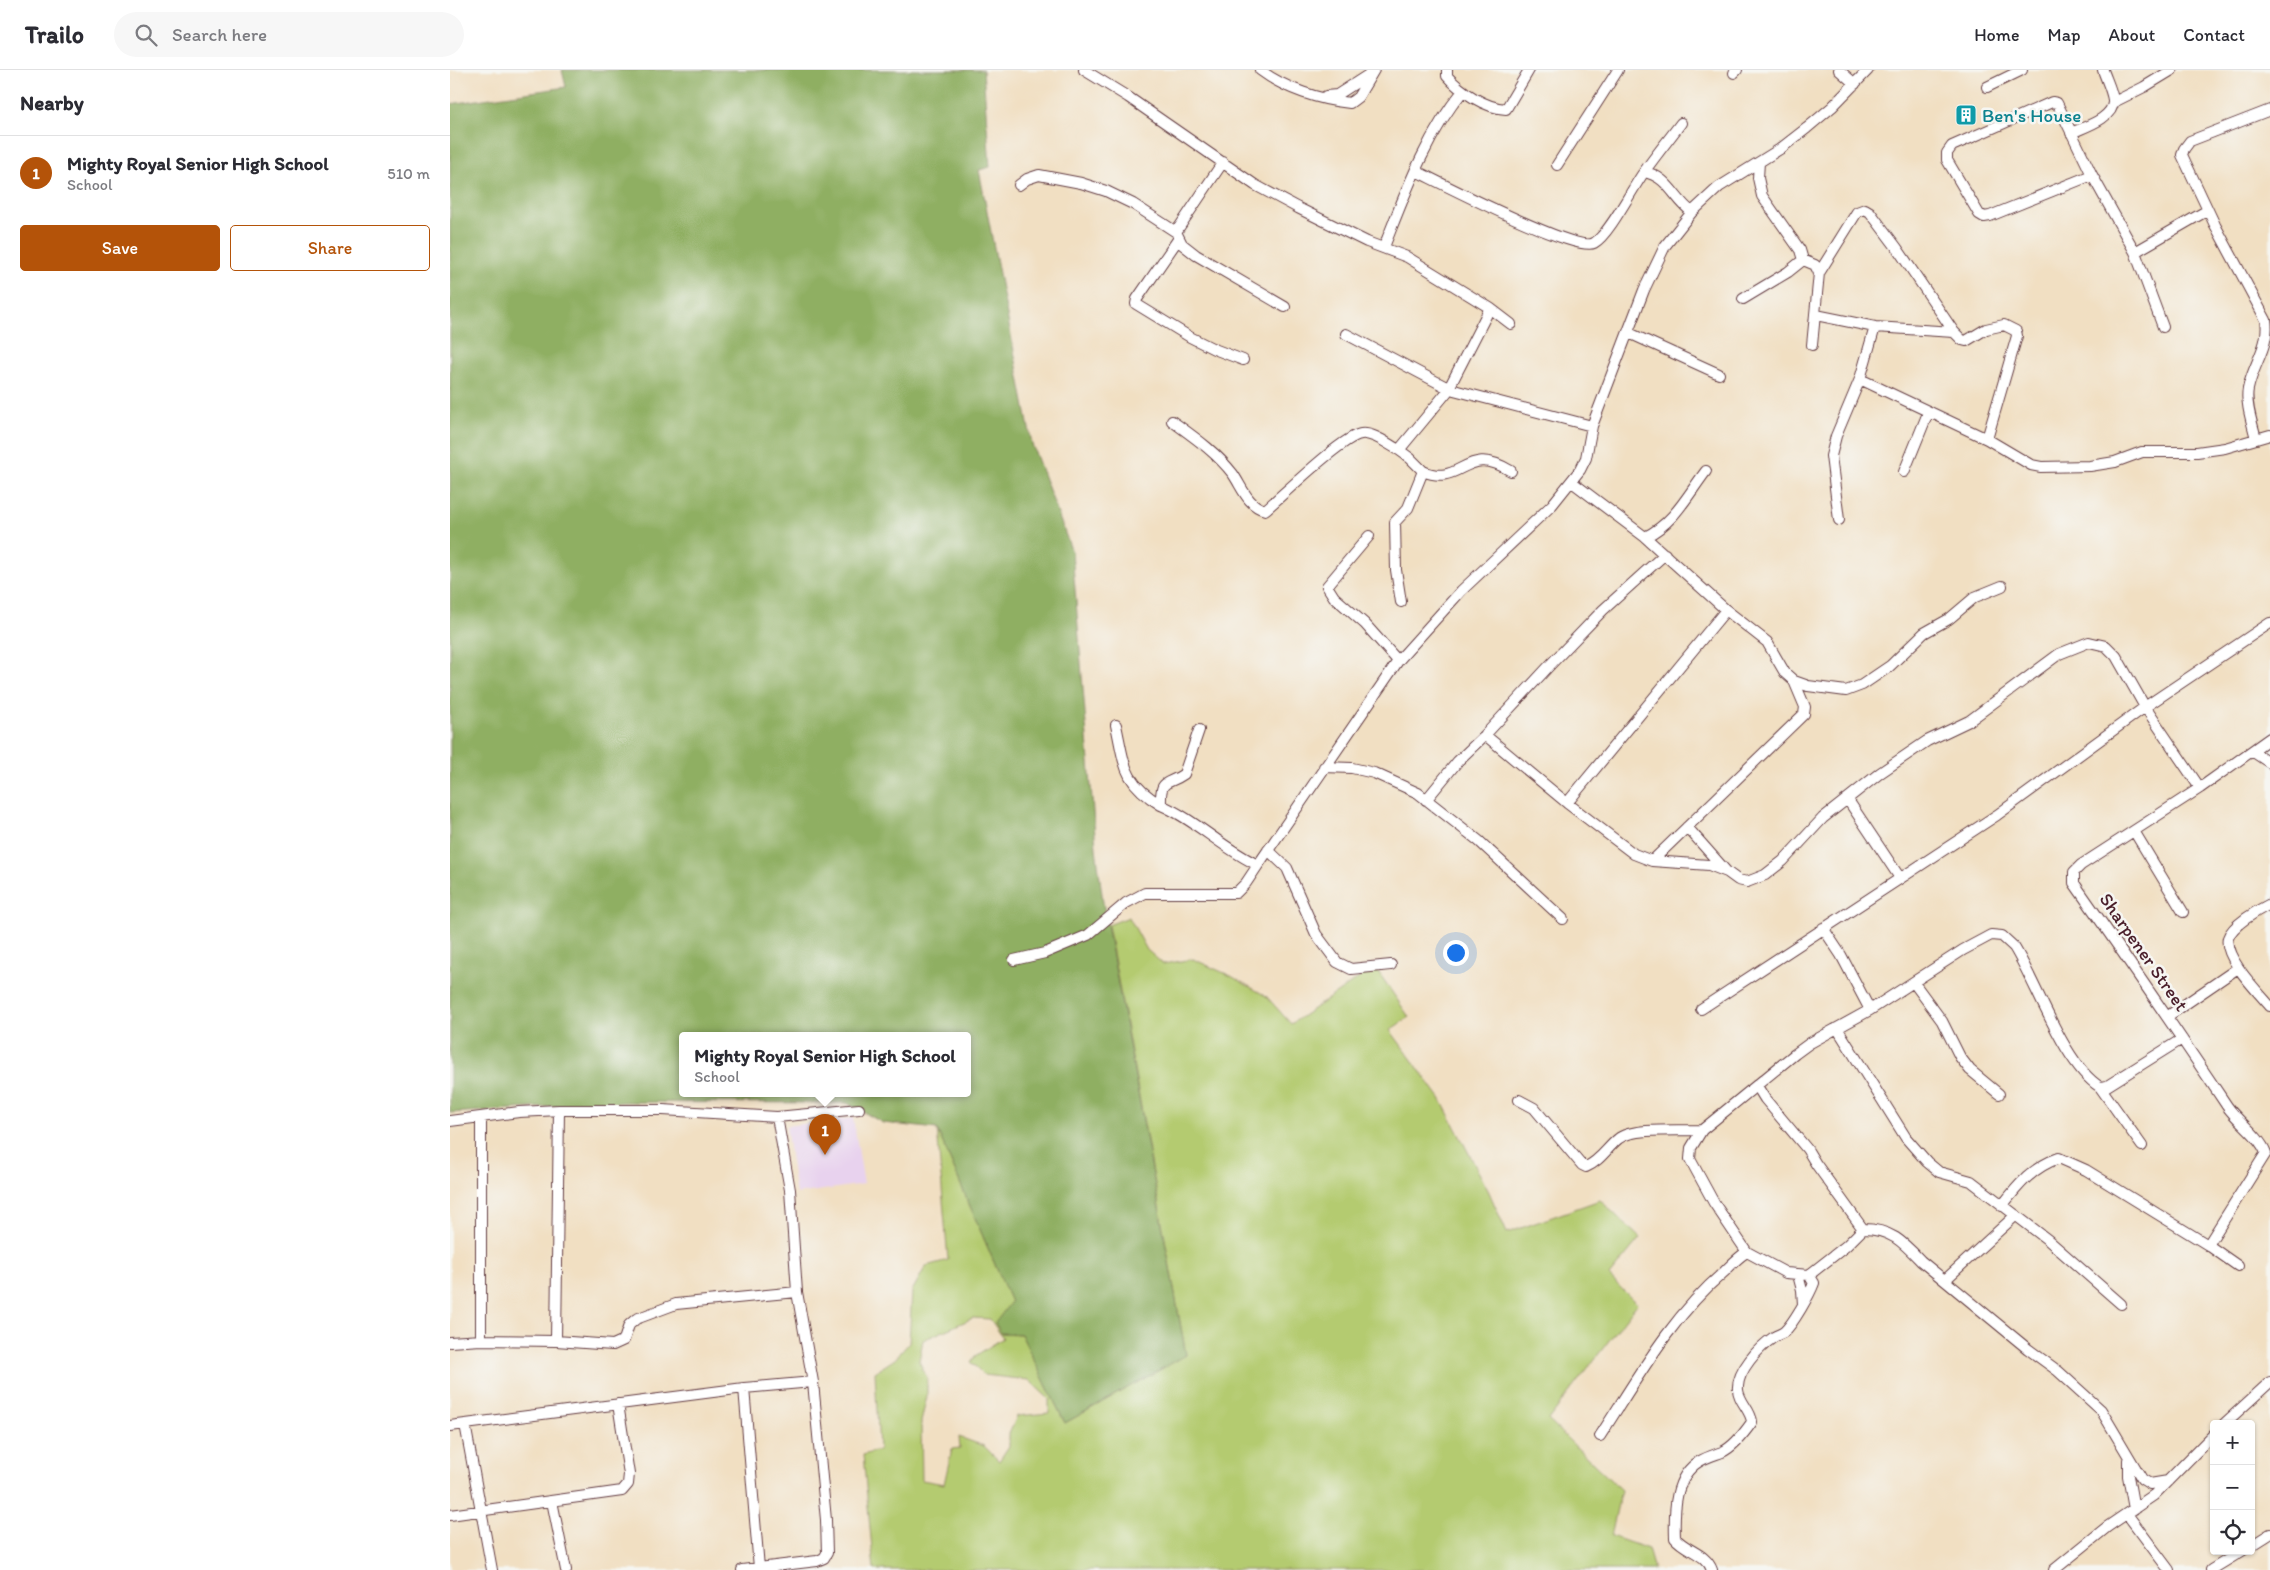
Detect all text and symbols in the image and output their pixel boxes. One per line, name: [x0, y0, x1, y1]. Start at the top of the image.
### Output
search box: [114, 12, 464, 57]
text: Trailo: [25, 20, 84, 49]
icon: search: [132, 21, 160, 49]
text: Search here: [172, 23, 267, 46]
text: Home: [1974, 24, 2020, 46]
text: Map: [2048, 24, 2081, 46]
text: About: [2109, 24, 2155, 46]
text: Contact: [2183, 24, 2245, 46]
text: Nearby: [20, 90, 84, 115]
building icon: Ben's House: [1954, 103, 1978, 127]
place label: Ben's House: [1982, 104, 2081, 127]
text: Mighty Royal Senior High School: [67, 152, 329, 175]
text: 1: [32, 164, 40, 183]
text: 510 m: [387, 164, 430, 183]
text: School: [67, 175, 113, 194]
button: Save: [20, 225, 220, 271]
button: Share: [230, 225, 430, 271]
street label: Sharpener Street: [2095, 888, 2193, 1016]
your location: [1443, 940, 1469, 966]
popup: [679, 1032, 971, 1097]
text: Mighty Royal Senior High School: [694, 1044, 956, 1067]
text: School: [694, 1067, 740, 1086]
pin: 1: [809, 1114, 841, 1155]
map controls: [2210, 1420, 2255, 1555]
button: +: [2210, 1420, 2255, 1465]
button: −: [2210, 1465, 2255, 1510]
button: locate: [2210, 1510, 2255, 1555]

